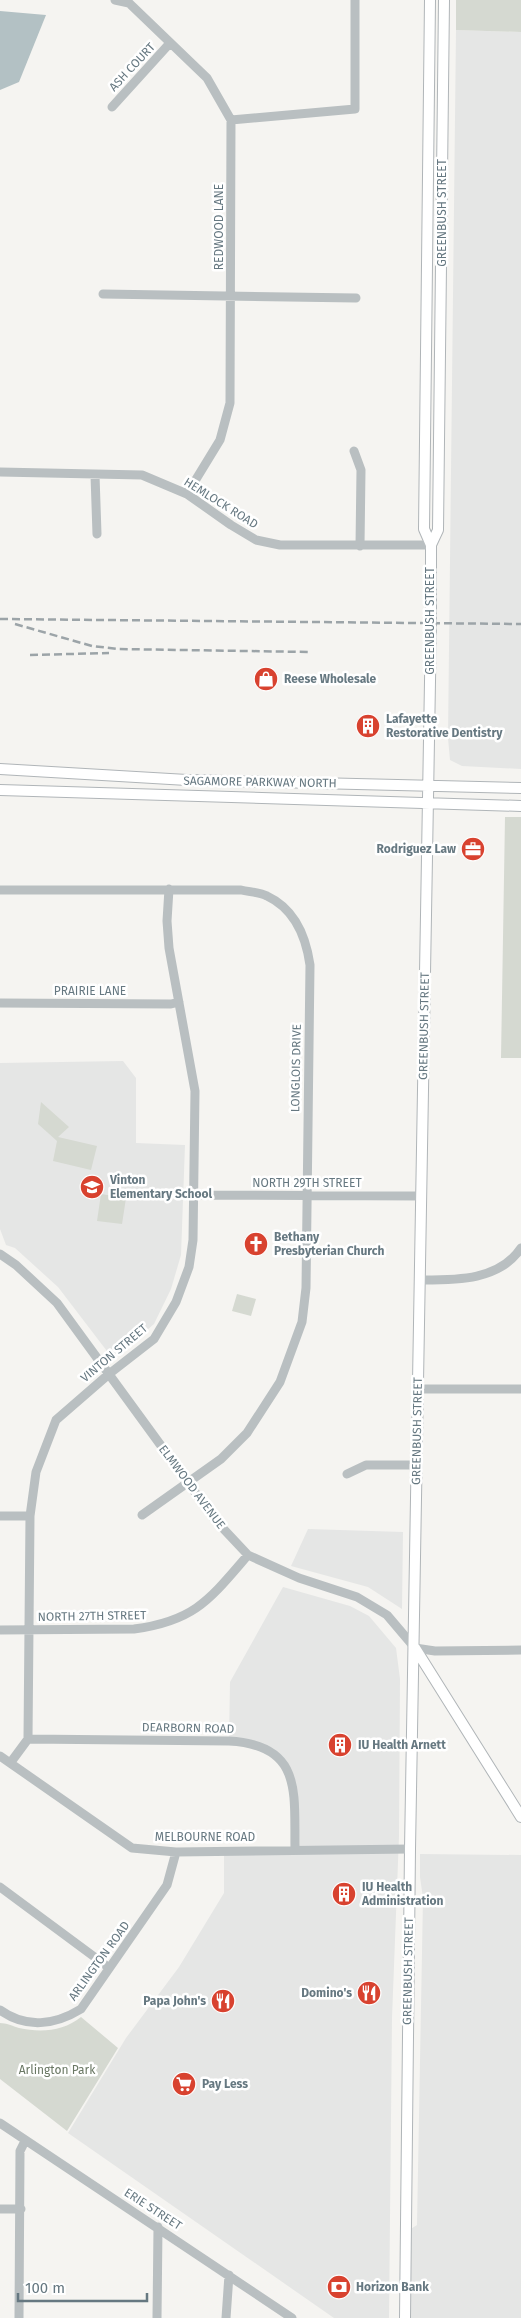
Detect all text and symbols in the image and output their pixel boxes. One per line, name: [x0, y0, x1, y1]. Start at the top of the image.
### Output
street label: ASH COURT: [106, 39, 158, 94]
street label: GREENBUSH STREET: [435, 158, 449, 267]
street label: REDWOOD LANE: [212, 184, 226, 270]
street label: HEMLOCK ROAD: [181, 475, 261, 531]
street label: GREENBUSH STREET: [423, 566, 437, 675]
shop icon: Reese Wholesale: [253, 666, 279, 692]
place label: Reese Wholesale: [284, 672, 377, 686]
place label: Lafayette Restorative Dentistry: [386, 712, 503, 740]
building icon: Lafayette Restorative Dentistry: [355, 713, 381, 739]
street label: SAGAMORE PARKWAY NORTH: [183, 774, 337, 790]
office icon: Rodriguez Law: [460, 836, 486, 862]
place label: Rodriguez Law: [377, 842, 456, 856]
street label: GREENBUSH STREET: [416, 971, 432, 1080]
street label: PRAIRIE LANE: [54, 984, 126, 998]
street label: LONGLOIS DRIVE: [288, 1024, 304, 1112]
place label: Vinton Elementary School: [109, 1173, 213, 1201]
school or university icon: Vinton Elementary School: [79, 1174, 105, 1200]
street label: NORTH 29TH STREET: [252, 1176, 362, 1190]
place label: Bethany Presbyterian Church: [274, 1230, 384, 1258]
church icon: Bethany Presbyterian Church: [243, 1231, 269, 1257]
street label: VINTON STREET: [78, 1321, 151, 1385]
street label: GREENBUSH STREET: [409, 1376, 425, 1485]
street label: ELMWOOD AVENUE: [156, 1442, 228, 1532]
street label: NORTH 27TH STREET: [38, 1608, 147, 1624]
street label: DEARBORN ROAD: [142, 1720, 235, 1736]
building icon: IU Health Arnett: [327, 1732, 353, 1758]
place label: IU Health Arnett: [358, 1738, 446, 1752]
street label: MELBOURNE ROAD: [155, 1830, 255, 1844]
place label: IU Health Administration: [361, 1880, 444, 1908]
building icon: IU Health Administration: [331, 1881, 357, 1907]
street label: GREENBUSH STREET: [400, 1916, 416, 2025]
street label: ARLINGTON ROAD: [66, 1918, 133, 2003]
restaurant icon: Domino's: [356, 1980, 382, 2006]
place label: Domino's: [301, 1986, 352, 2000]
restaurant icon: Papa John's: [210, 1988, 236, 2014]
place label: Papa John's: [143, 1994, 206, 2008]
park label: Arlington Park: [19, 2063, 96, 2077]
supermarket icon: Pay Less: [171, 2071, 197, 2097]
place label: Pay Less: [202, 2077, 248, 2091]
street label: ERIE STREET: [122, 2185, 185, 2233]
scale bar: [18, 2270, 146, 2302]
bank icon: Horizon Bank: [326, 2274, 352, 2300]
text: 100 m: [25, 2279, 65, 2297]
place label: Horizon Bank: [356, 2280, 429, 2294]

